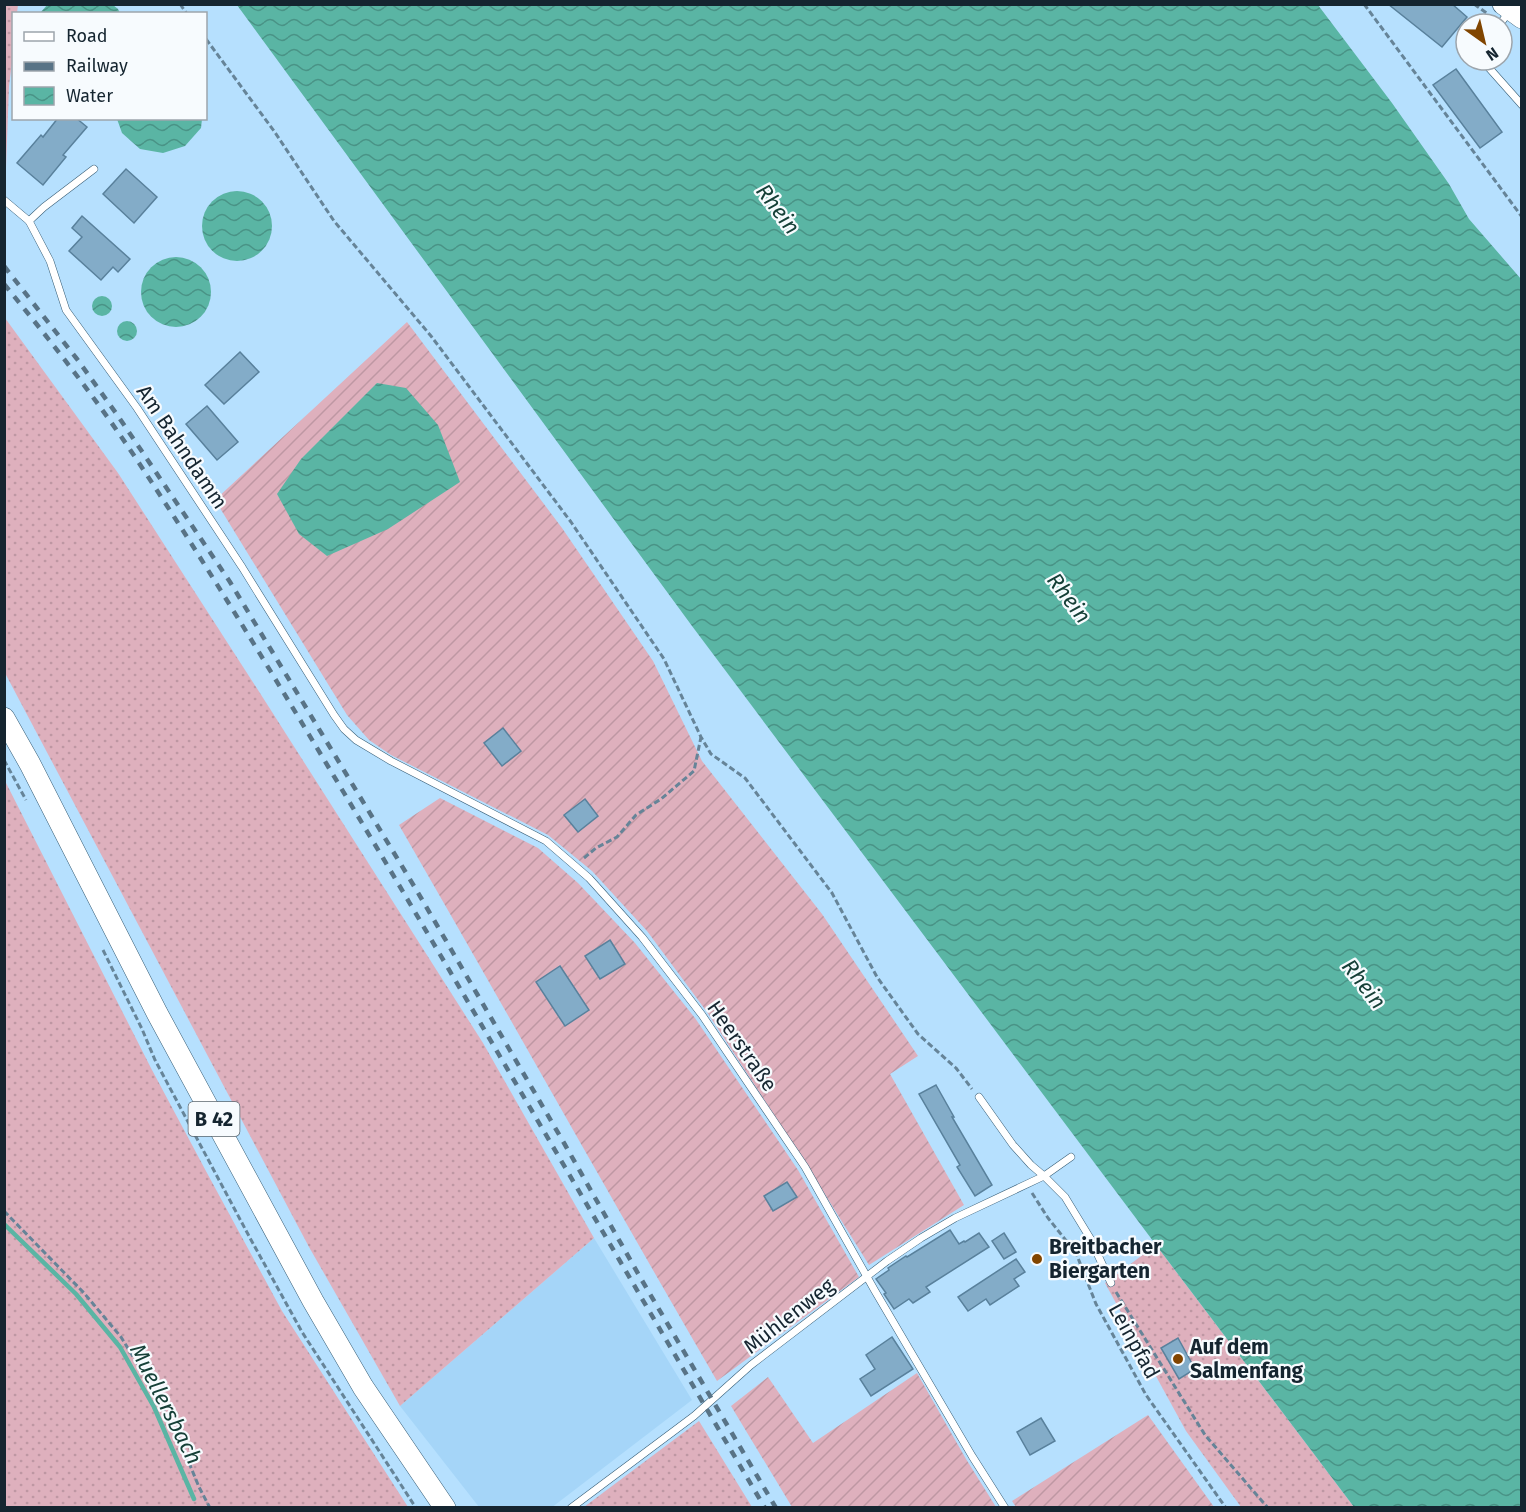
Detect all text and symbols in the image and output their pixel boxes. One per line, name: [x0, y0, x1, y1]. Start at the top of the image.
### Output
legend: [12, 12, 207, 120]
north arrow: [1454, 12, 1514, 72]
text: Road: [66, 25, 108, 47]
text: N: [1482, 43, 1502, 65]
text: Railway: [66, 55, 128, 77]
text: Water: [66, 85, 113, 107]
water label: Rhein: [750, 178, 806, 240]
street label: Am Bahndamm: [131, 380, 233, 514]
water label: Rhein: [1041, 567, 1097, 629]
water label: Rhein: [1336, 954, 1392, 1014]
street label: Heerstraße: [701, 996, 783, 1096]
road number: B 42: [188, 1102, 240, 1136]
place label: Breitbacher Biergarten: [1049, 1234, 1162, 1284]
marker: Breitbacher Biergarten: [1030, 1252, 1044, 1266]
street label: Mühlenweg: [738, 1272, 840, 1360]
street label: Leinpfad: [1103, 1299, 1165, 1383]
place label: Auf dem Salmenfang: [1189, 1334, 1304, 1384]
water label: Muellersbach: [124, 1339, 208, 1469]
marker: Auf dem Salmenfang: [1171, 1352, 1185, 1366]

